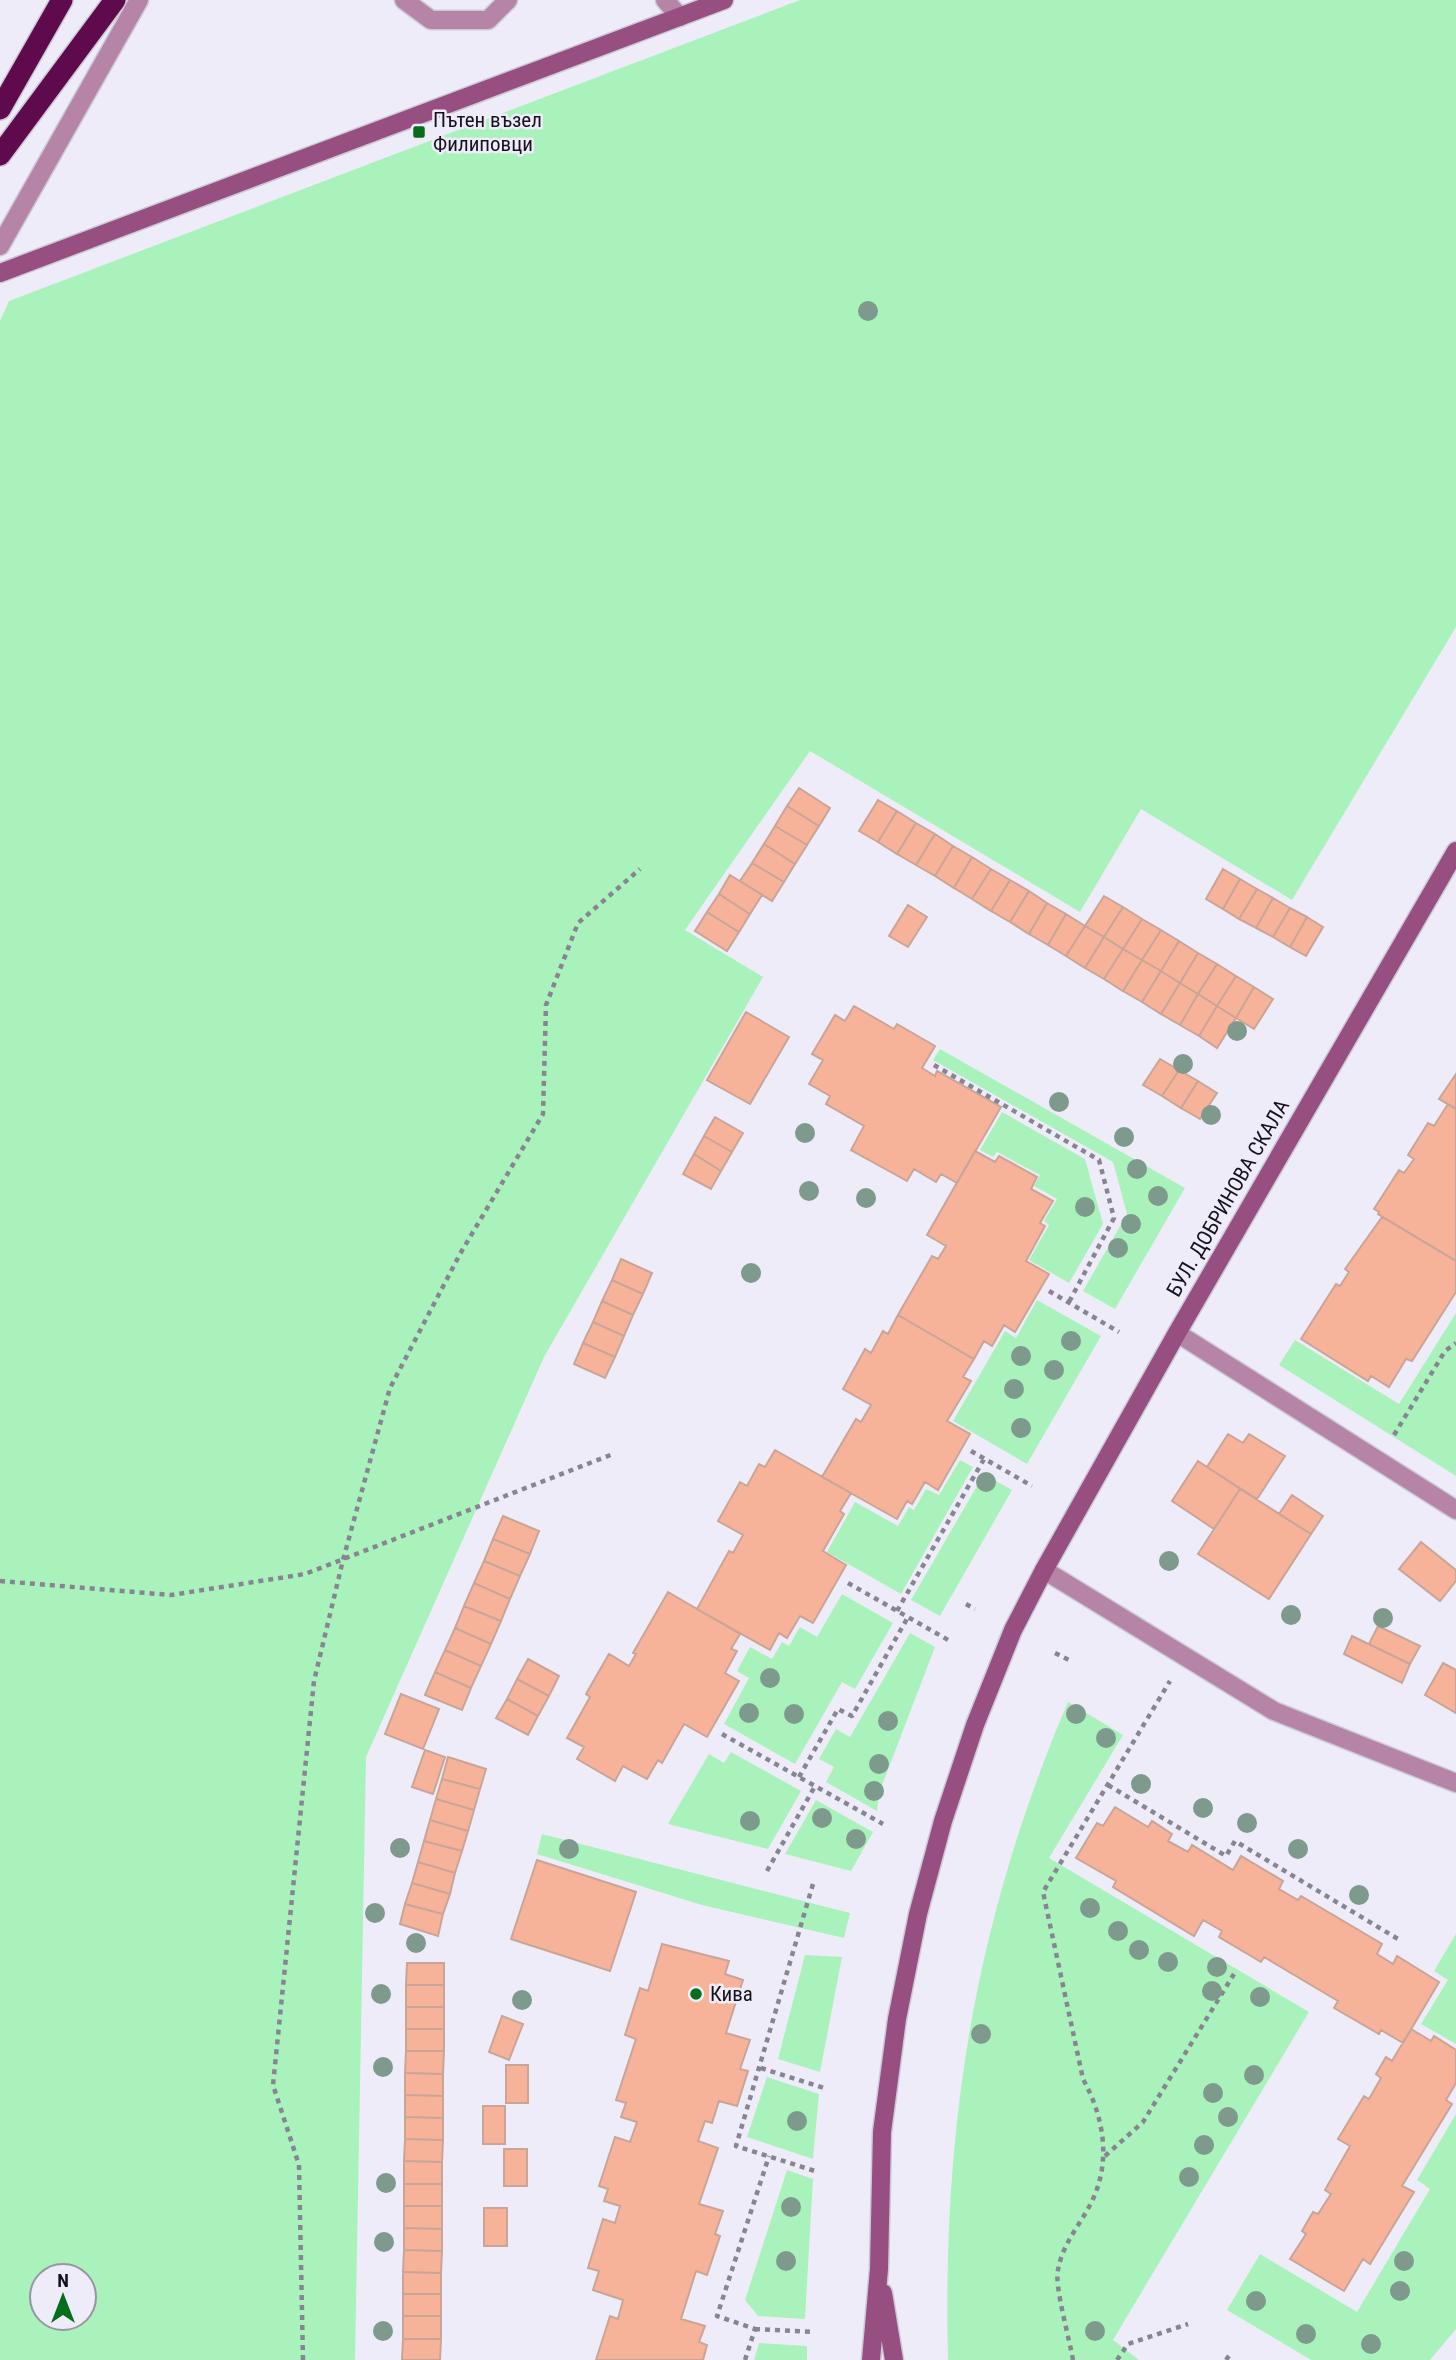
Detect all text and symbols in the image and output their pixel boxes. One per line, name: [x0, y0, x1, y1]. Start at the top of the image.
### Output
place label: Пътен възел Филиповци: [433, 108, 542, 156]
marker: Пътен възел Филиповци: [411, 124, 427, 140]
street label: БУЛ. ДОБРИНОВА СКАЛА: [1162, 1095, 1294, 1301]
place label: Кива: [710, 1982, 753, 2006]
marker: Кива: [688, 1986, 704, 2002]
north arrow: [28, 2262, 98, 2332]
text: N: [57, 2269, 69, 2292]

